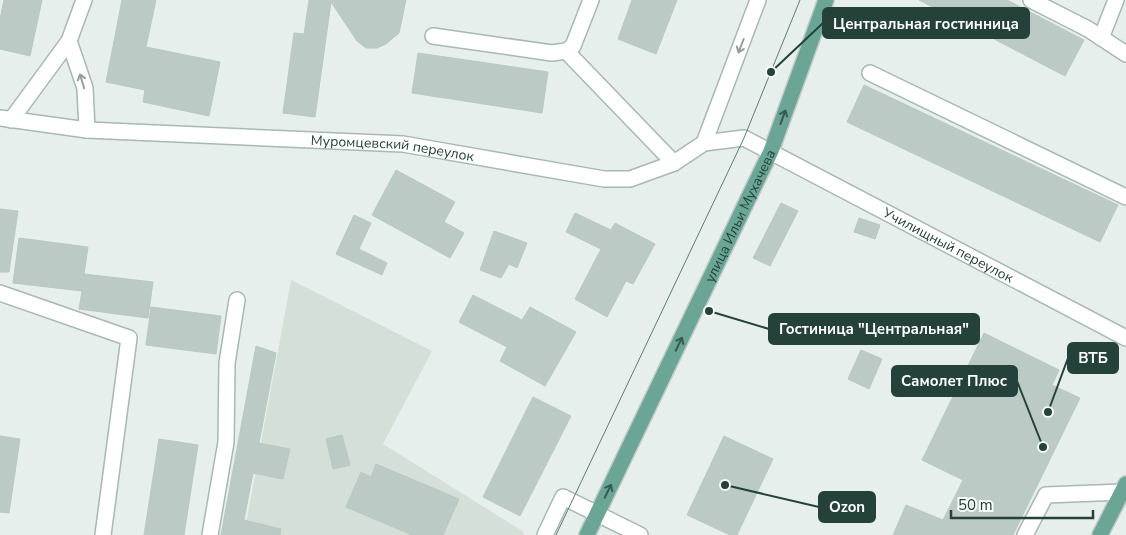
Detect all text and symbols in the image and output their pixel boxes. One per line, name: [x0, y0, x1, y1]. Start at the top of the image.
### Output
callout: Центральная гостинница: [823, 8, 1029, 38]
text: Центральная гостинница: [833, 14, 1019, 34]
one-way arrow: [736, 37, 745, 53]
one-way arrow: [77, 74, 87, 90]
one-way arrow: [779, 110, 788, 126]
street label: Муромцевский переулок: [310, 131, 476, 166]
street label: улица Ильи Мухачева: [700, 146, 780, 286]
street label: Училищный переулок: [879, 203, 1017, 288]
callout: Гостиница "Центральная": [769, 314, 979, 344]
text: Гостиница "Центральная": [779, 319, 969, 339]
one-way arrow: [674, 337, 684, 352]
callout: ВТБ: [1068, 343, 1118, 373]
text: ВТБ: [1078, 348, 1108, 368]
callout: Самолет Плюс: [892, 366, 1017, 396]
text: Самолет Плюс: [901, 371, 1007, 391]
one-way arrow: [604, 484, 614, 499]
scale bar: [951, 488, 1094, 520]
callout: Ozon: [819, 492, 875, 522]
text: 50 m: [958, 495, 993, 515]
text: Ozon: [829, 497, 865, 517]

